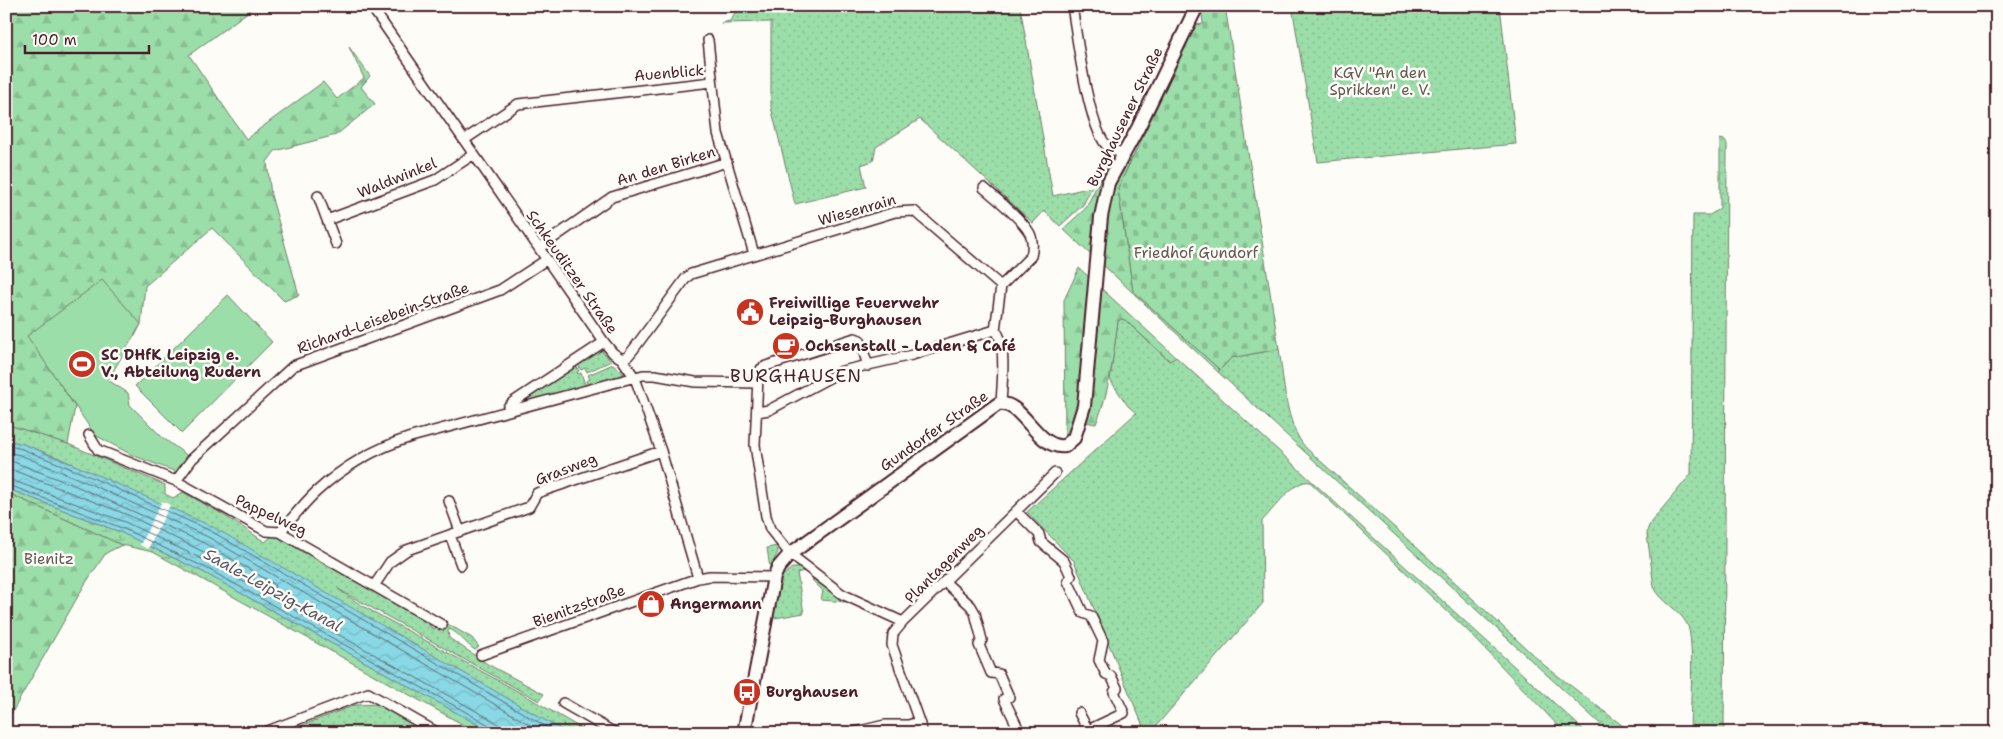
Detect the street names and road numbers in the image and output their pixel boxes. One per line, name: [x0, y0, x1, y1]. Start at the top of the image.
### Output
street label: Burghausener Straße: [1082, 44, 1168, 190]
street label: Auenblick: [633, 60, 705, 86]
street label: An den Birken: [614, 142, 718, 190]
street label: Waldwinkel: [354, 153, 440, 203]
street label: Wiesenrain: [816, 189, 898, 231]
street label: Schkeuditzer Straße: [522, 206, 622, 338]
street label: Richard-Leisebein-Straße: [294, 278, 472, 358]
street label: Gundorfer Straße: [876, 386, 992, 476]
street label: Grasweg: [532, 448, 600, 490]
street label: Pappelweg: [232, 490, 310, 540]
street label: Plantagenweg: [900, 520, 988, 608]
street label: Bienitzstraße: [530, 580, 628, 632]

